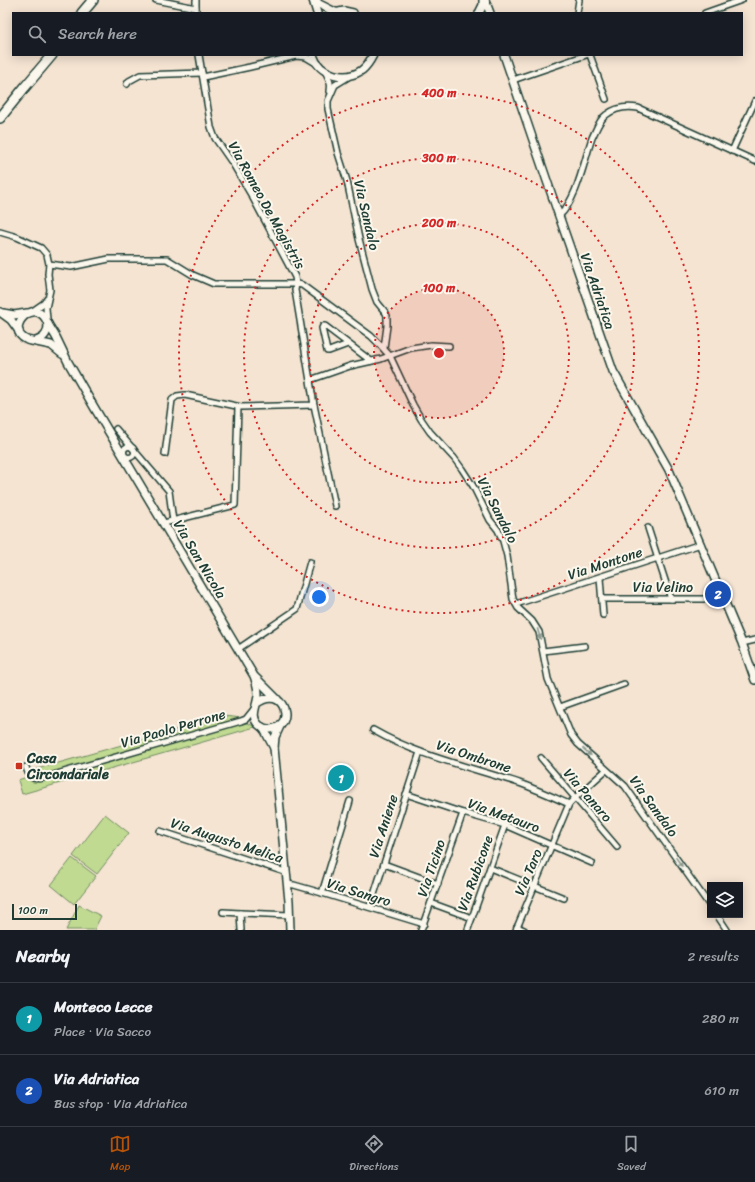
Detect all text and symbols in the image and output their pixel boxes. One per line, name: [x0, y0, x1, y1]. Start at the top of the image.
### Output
search box: [12, 12, 743, 56]
text: Search here: [58, 21, 137, 47]
icon: search: [26, 23, 48, 45]
text: 400 m: [420, 82, 457, 104]
street label: Via Romeo De Magistris: [221, 137, 312, 274]
text: 300 m: [421, 147, 457, 169]
street label: Via Sandalo: [346, 177, 387, 253]
text: 200 m: [421, 212, 457, 234]
street label: Via Adriatica: [573, 249, 622, 333]
text: 100 m: [423, 277, 456, 299]
centre of rings: [432, 346, 446, 360]
street label: Via Sandalo: [470, 473, 525, 548]
street label: Via San Nicola: [166, 515, 233, 604]
street label: Via Montone: [565, 540, 646, 587]
street label: Via Velino: [633, 575, 693, 600]
pin: 2: [705, 579, 731, 609]
your location: [309, 587, 329, 607]
one-way arrow: [536, 629, 542, 641]
street label: Via Paolo Perrone: [118, 702, 229, 755]
street label: Via Ombrone: [433, 733, 515, 780]
place label: Casa Circondariale: [26, 746, 109, 787]
one-way arrow: [582, 748, 593, 757]
marker: Casa Circondariale: [14, 761, 24, 771]
street label: Via Panaro: [557, 762, 619, 828]
pin: 1: [328, 763, 354, 793]
street label: Via Sandalo: [622, 770, 685, 843]
street label: Via Aniene: [361, 791, 405, 861]
street label: Via Metauro: [464, 791, 543, 840]
street label: Via Augusto Melica: [167, 811, 287, 871]
street label: Via Rubicone: [450, 832, 501, 914]
street label: Via Ticino: [410, 836, 453, 900]
street label: Via Taro: [507, 845, 550, 900]
one-way arrow: [675, 857, 683, 867]
street label: Via Sangro: [324, 871, 394, 914]
map controls: [707, 882, 743, 918]
button: layers: [707, 882, 743, 918]
text: 100 m: [18, 901, 48, 920]
scale bar: [12, 902, 77, 921]
text: Nearby: [16, 941, 70, 971]
text: 2 results: [688, 945, 739, 968]
text: Monteco Lecce: [54, 994, 152, 1020]
text: 1: [26, 1007, 32, 1030]
text: 280 m: [702, 1007, 739, 1030]
text: Place · Via Sacco: [54, 1020, 151, 1043]
text: Via Adriatica: [54, 1066, 139, 1092]
text: 2: [25, 1079, 33, 1102]
text: 610 m: [704, 1079, 739, 1102]
text: Bus stop · Via Adriatica: [54, 1092, 187, 1115]
tab: Map: [109, 1133, 131, 1176]
tab: Directions: [349, 1133, 399, 1176]
tab: Saved: [617, 1133, 646, 1176]

